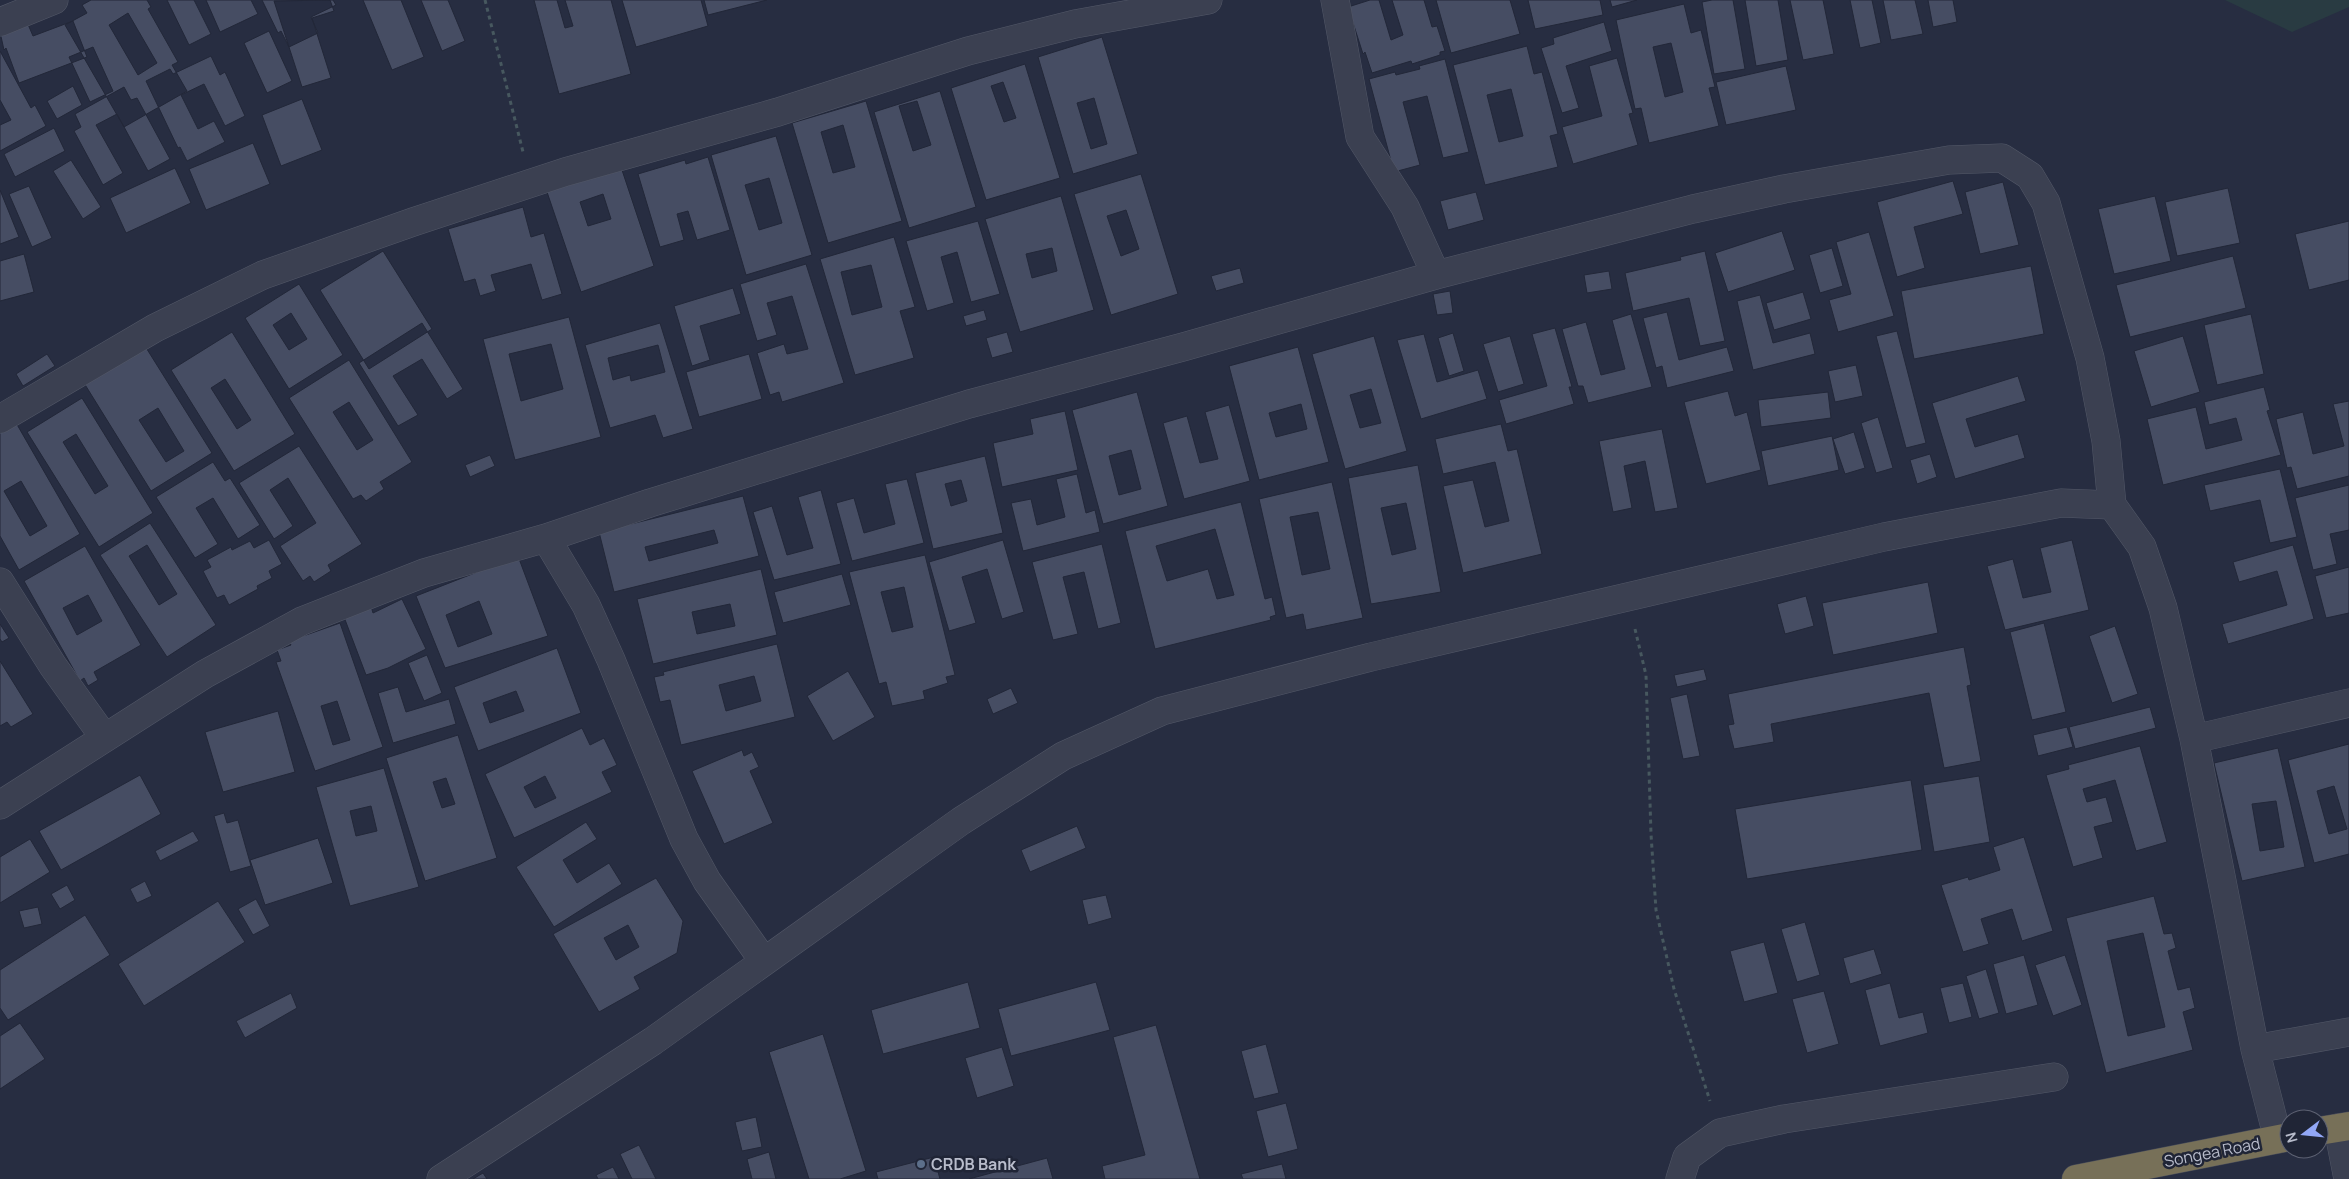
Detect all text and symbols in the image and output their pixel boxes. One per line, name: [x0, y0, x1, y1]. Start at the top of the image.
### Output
north arrow: [2279, 1109, 2329, 1159]
text: N: [2281, 1130, 2302, 1145]
street label: Songea Road: [2162, 1132, 2262, 1172]
place label: CRDB Bank: [931, 1153, 1016, 1175]
marker: CRDB Bank: [915, 1158, 927, 1170]

